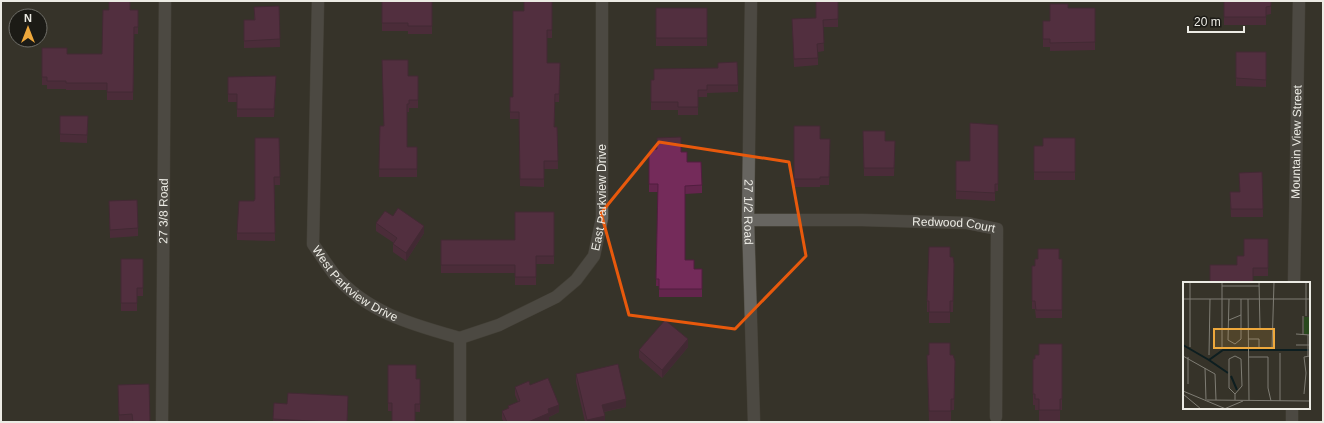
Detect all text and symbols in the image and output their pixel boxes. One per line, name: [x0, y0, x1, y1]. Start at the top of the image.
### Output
north arrow: [8, 8, 48, 48]
scale bar: [1188, 8, 1244, 34]
text: N: [24, 12, 32, 24]
text: 20 m: [1194, 15, 1221, 29]
street label: Mountain View Street: [1288, 84, 1305, 199]
street label: East Parkview Drive: [588, 144, 609, 252]
street label: 27 3/8 Road: [156, 178, 171, 244]
street label: 27 1/2 Road: [741, 179, 756, 245]
street label: Redwood Court: [912, 214, 997, 236]
street label: West Parkview Drive: [309, 243, 400, 324]
inset map: [1183, 282, 1310, 409]

